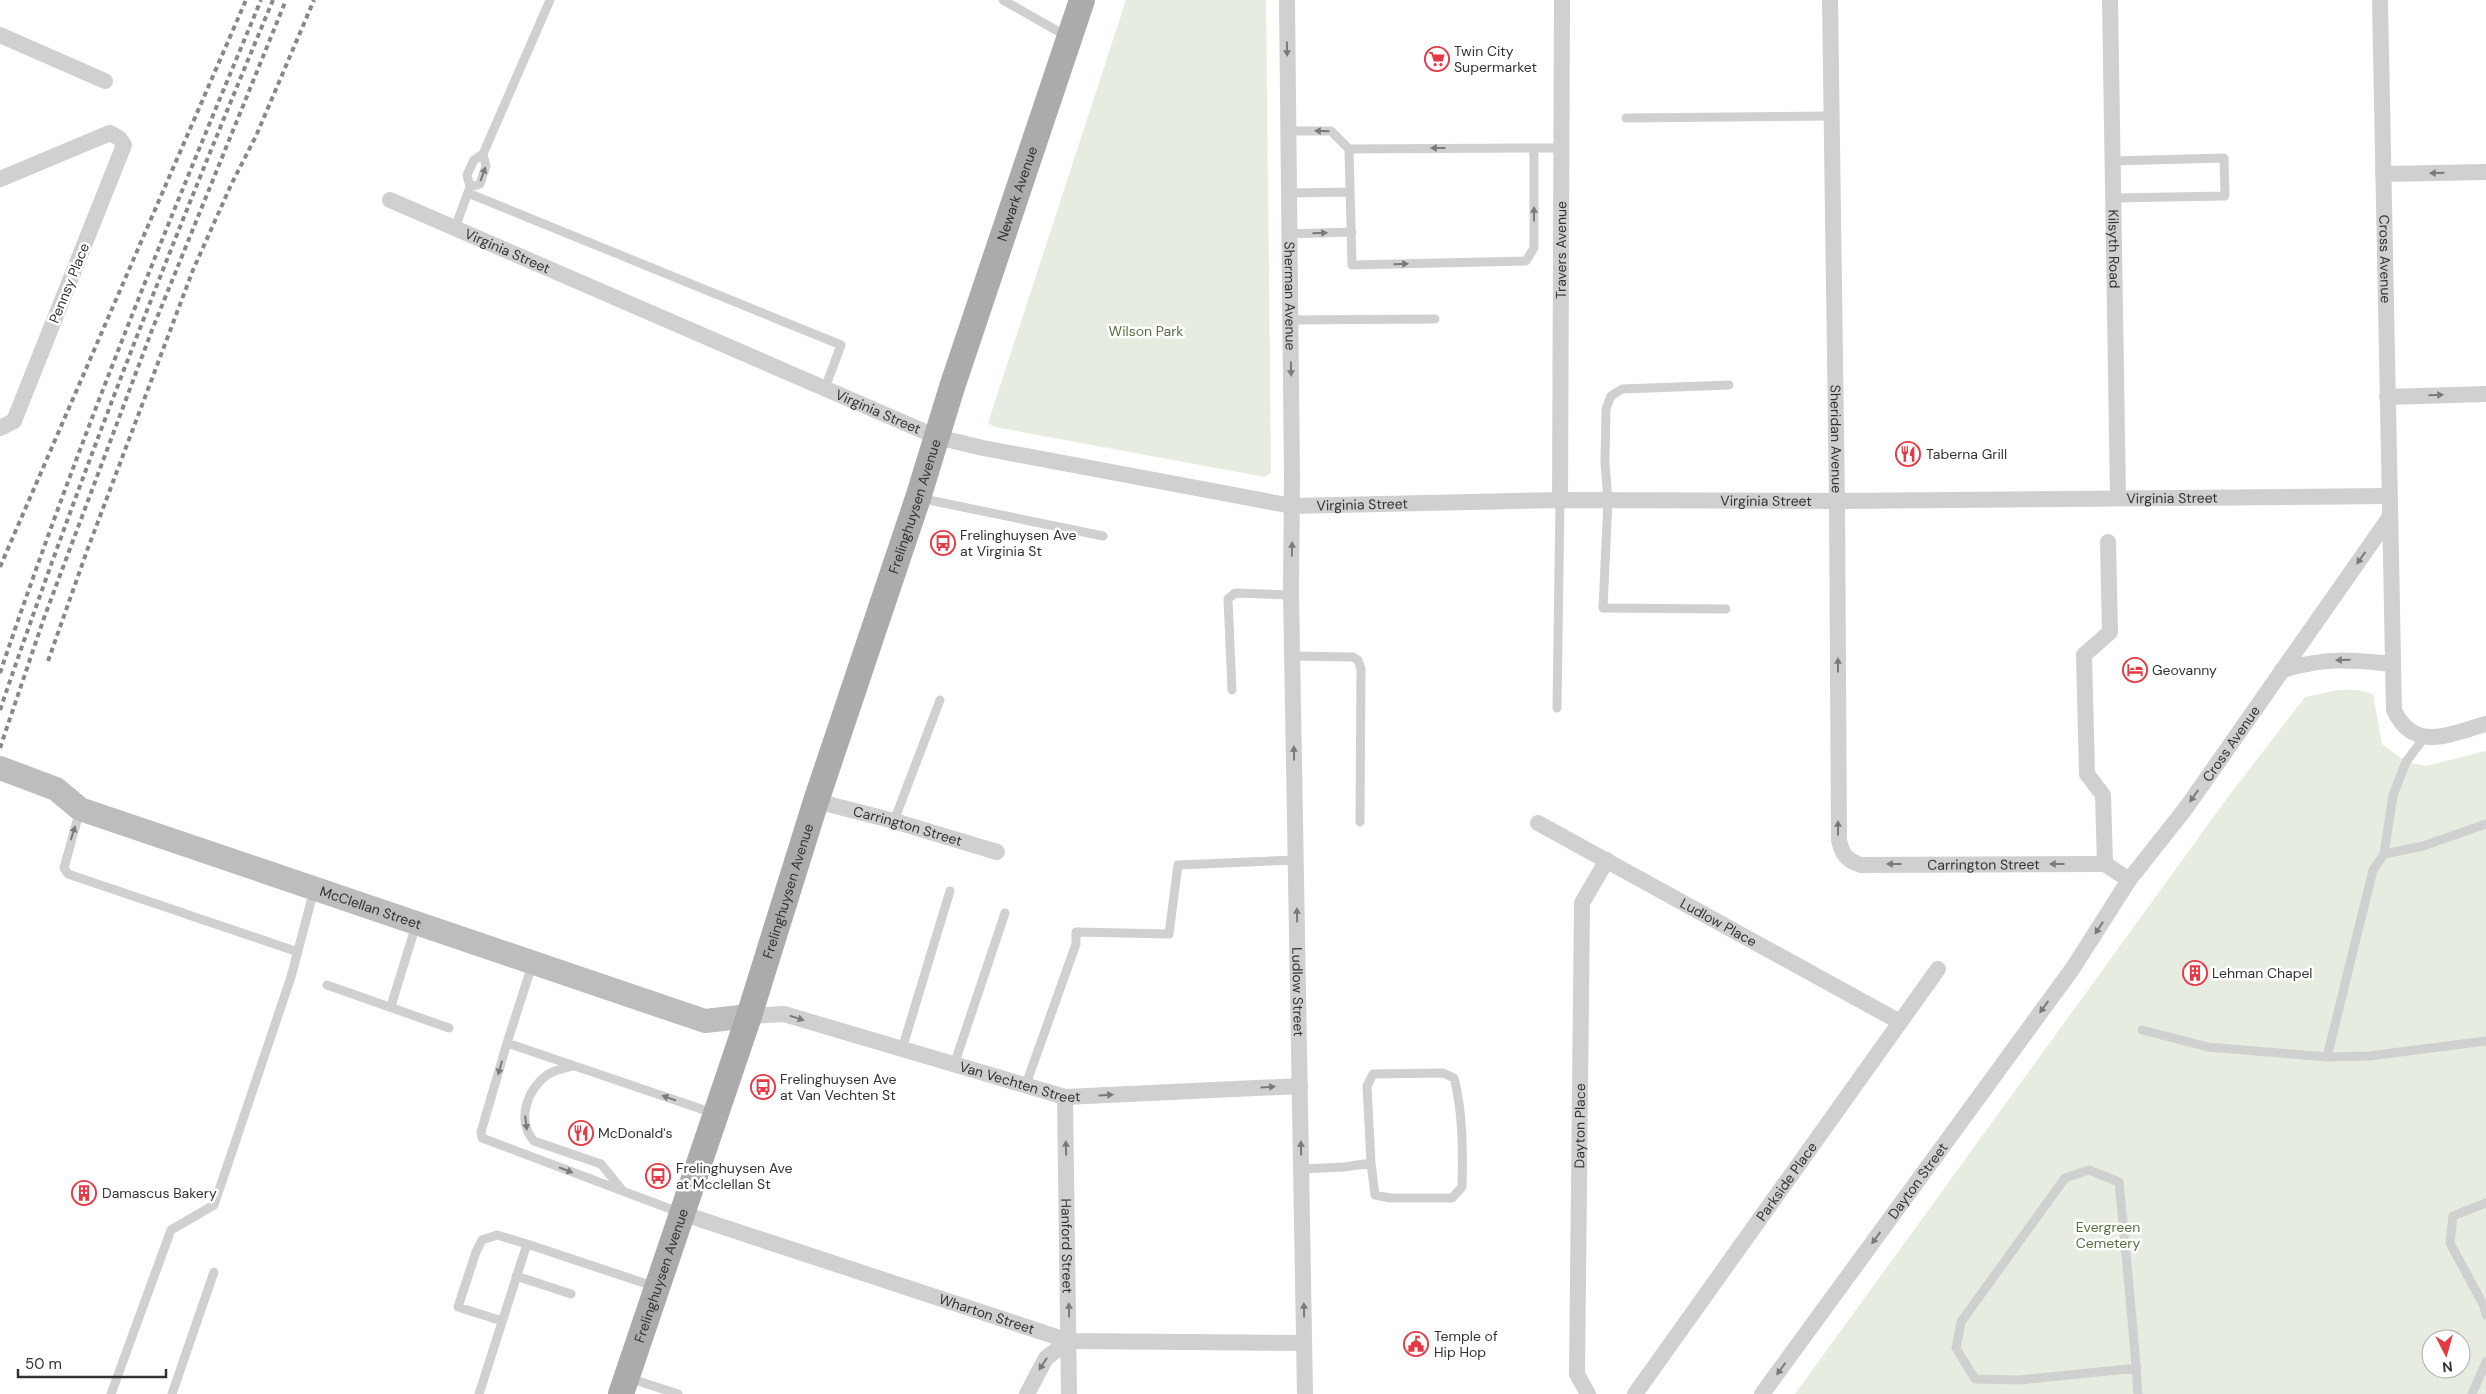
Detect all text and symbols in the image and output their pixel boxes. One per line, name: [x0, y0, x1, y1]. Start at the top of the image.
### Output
one-way arrow: [1283, 41, 1291, 57]
place label: Twin City Supermarket: [1454, 42, 1537, 76]
supermarket icon: Twin City Supermarket: [1424, 46, 1450, 72]
one-way arrow: [1314, 127, 1330, 135]
street label: Newark Avenue: [993, 144, 1041, 243]
one-way arrow: [1430, 144, 1446, 152]
one-way arrow: [479, 166, 487, 181]
one-way arrow: [2429, 169, 2445, 177]
street label: Travers Avenue: [1552, 201, 1570, 299]
one-way arrow: [1530, 206, 1538, 222]
street label: Kilsyth Road: [2104, 209, 2124, 289]
street label: Cross Avenue: [2375, 214, 2395, 304]
street label: Virginia Street: [462, 224, 553, 277]
one-way arrow: [1313, 229, 1329, 237]
street label: Pennsy Place: [45, 240, 93, 326]
street label: Sherman Avenue: [1281, 241, 1300, 351]
one-way arrow: [1393, 260, 1409, 268]
park label: Wilson Park: [1109, 322, 1183, 340]
one-way arrow: [1287, 361, 1295, 377]
street label: Virginia Street: [833, 385, 924, 438]
street label: Sheridan Avenue: [1826, 385, 1846, 493]
one-way arrow: [2428, 391, 2444, 399]
street label: Frelinghuysen Avenue: [884, 437, 945, 576]
restaurant icon: Taberna Grill: [1895, 441, 1921, 467]
place label: Taberna Grill: [1926, 445, 2007, 463]
street label: Virginia Street: [2126, 489, 2218, 507]
street label: Virginia Street: [1720, 492, 1812, 510]
street label: Virginia Street: [1316, 494, 1408, 514]
place label: Frelinghuysen Ave at Virginia St: [960, 526, 1076, 560]
bus stop icon: Frelinghuysen Ave at Virginia St: [930, 530, 956, 556]
one-way arrow: [1288, 541, 1296, 557]
one-way arrow: [2356, 551, 2366, 564]
one-way arrow: [2335, 656, 2351, 664]
one-way arrow: [1834, 657, 1842, 673]
hotel icon: Geovanny: [2122, 657, 2148, 683]
place label: Geovanny: [2152, 661, 2217, 679]
street label: Cross Avenue: [2198, 702, 2264, 785]
one-way arrow: [1290, 745, 1298, 761]
one-way arrow: [2189, 789, 2199, 803]
street label: Carrington Street: [851, 802, 964, 850]
one-way arrow: [1834, 819, 1842, 835]
street label: Frelinghuysen Avenue: [758, 821, 817, 961]
one-way arrow: [70, 825, 78, 840]
street label: Carrington Street: [1927, 855, 2040, 874]
one-way arrow: [2048, 860, 2064, 868]
one-way arrow: [1886, 861, 1902, 869]
street label: McClellan Street: [317, 882, 424, 933]
street label: Ludlow Place: [1677, 894, 1760, 951]
one-way arrow: [1293, 907, 1301, 923]
one-way arrow: [2094, 921, 2103, 934]
street label: Ludlow Street: [1288, 947, 1308, 1037]
building icon: Lehman Chapel: [2182, 960, 2208, 986]
place label: Lehman Chapel: [2212, 964, 2312, 982]
one-way arrow: [2039, 1000, 2049, 1014]
one-way arrow: [790, 1014, 805, 1022]
street label: Van Vechten Street: [957, 1057, 1081, 1106]
one-way arrow: [495, 1061, 503, 1076]
place label: Frelinghuysen Ave at Van Vechten St: [780, 1070, 896, 1104]
bus stop icon: Frelinghuysen Ave at Van Vechten St: [750, 1074, 776, 1100]
one-way arrow: [1260, 1083, 1276, 1091]
street label: Dayton Place: [1570, 1083, 1589, 1168]
one-way arrow: [1098, 1090, 1114, 1098]
one-way arrow: [661, 1094, 676, 1102]
one-way arrow: [522, 1116, 530, 1132]
restaurant icon: McDonald's: [568, 1120, 594, 1146]
place label: McDonald's: [598, 1124, 673, 1142]
street label: Parkside Place: [1752, 1138, 1821, 1225]
street label: Dayton Street: [1884, 1139, 1951, 1222]
one-way arrow: [1061, 1140, 1069, 1156]
one-way arrow: [1297, 1140, 1305, 1156]
place label: Frelinghuysen Ave at Mcclellan St: [676, 1159, 792, 1193]
bus stop icon: Frelinghuysen Ave at Mcclellan St: [645, 1163, 671, 1189]
one-way arrow: [558, 1167, 573, 1174]
building icon: Damascus Bakery: [71, 1180, 97, 1206]
place label: Damascus Bakery: [102, 1184, 217, 1202]
street label: Hanford Street: [1057, 1198, 1077, 1294]
street label: Frelinghuysen Avenue: [630, 1206, 692, 1345]
park label: Evergreen Cemetery: [2076, 1218, 2140, 1252]
one-way arrow: [1871, 1231, 1881, 1245]
street label: Wharton Street: [937, 1290, 1037, 1338]
one-way arrow: [1065, 1302, 1073, 1318]
one-way arrow: [1300, 1302, 1308, 1318]
place label: Temple of Hip Hop: [1434, 1327, 1498, 1361]
north arrow: [2421, 1329, 2471, 1379]
public building icon: Temple of Hip Hop: [1403, 1331, 1429, 1357]
scale bar: [18, 1346, 165, 1378]
text: 50 m: [25, 1354, 62, 1374]
one-way arrow: [1039, 1357, 1048, 1370]
text: N: [2441, 1357, 2453, 1376]
one-way arrow: [1775, 1362, 1786, 1375]

